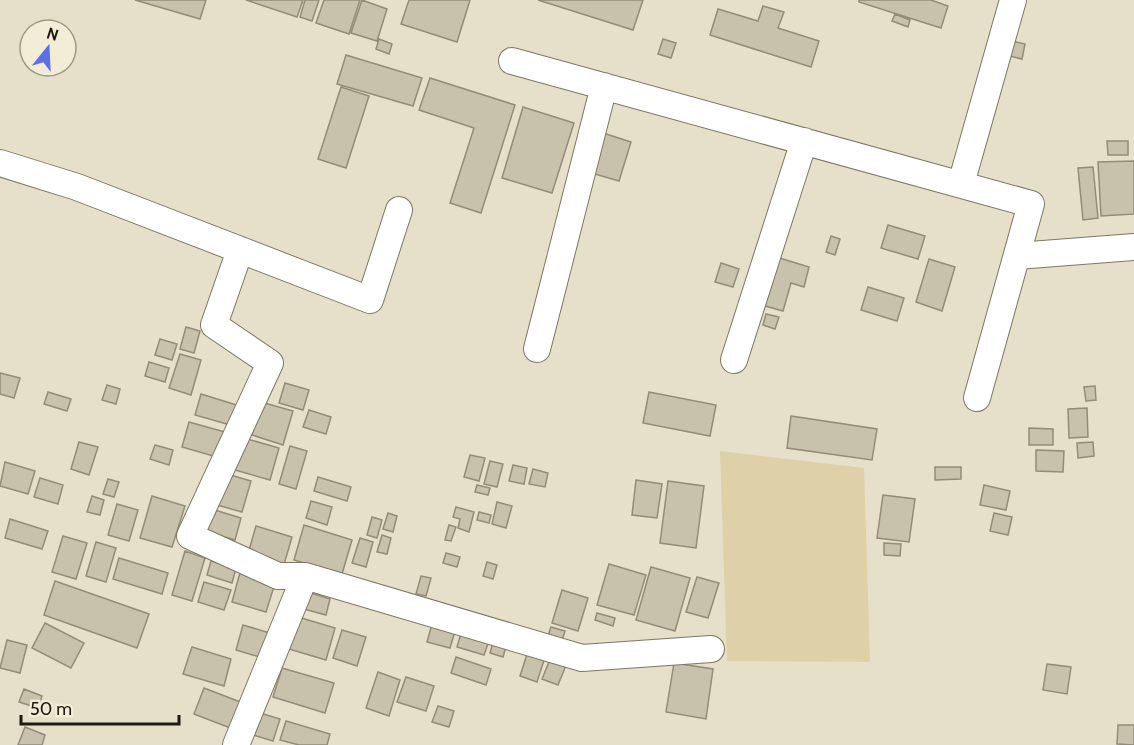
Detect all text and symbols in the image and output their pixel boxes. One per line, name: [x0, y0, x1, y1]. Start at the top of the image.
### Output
north arrow: [18, 18, 78, 78]
text: N: [44, 23, 61, 45]
scale bar: [21, 688, 178, 726]
text: 50 m: [30, 698, 72, 720]

